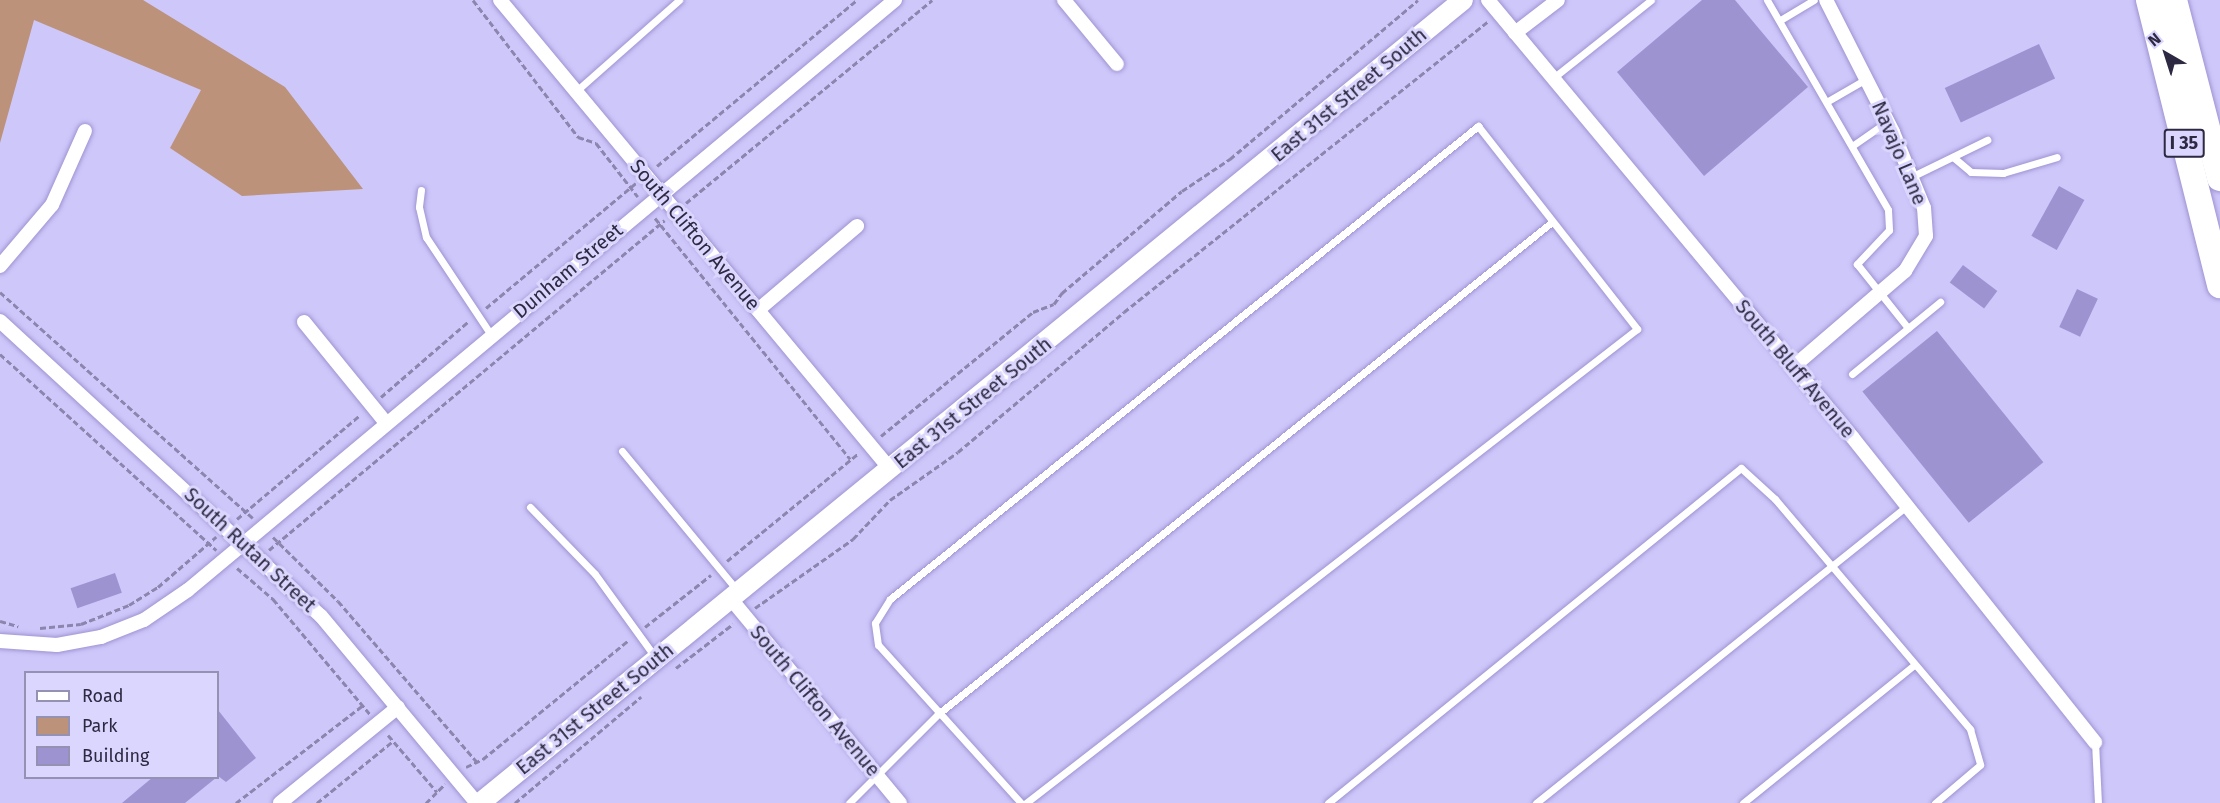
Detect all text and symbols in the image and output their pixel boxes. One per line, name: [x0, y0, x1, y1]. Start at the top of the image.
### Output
street label: East 31st Street South: [1266, 23, 1432, 167]
north arrow: [2136, 24, 2196, 84]
text: N: [2144, 29, 2164, 50]
street label: Navajo Lane: [1866, 98, 1932, 208]
road number: I 35: [2163, 128, 2205, 158]
street label: South Clifton Avenue: [625, 155, 765, 315]
street label: Dunham Street: [508, 218, 628, 324]
street label: South Bluff Avenue: [1730, 295, 1860, 443]
street label: East 31st Street South: [889, 332, 1057, 474]
street label: South Rutan Street: [179, 483, 321, 617]
street label: South Clifton Avenue: [745, 621, 885, 781]
street label: East 31st Street South: [511, 638, 679, 780]
legend: [24, 671, 219, 779]
text: Road: [82, 685, 124, 707]
text: Park: [82, 715, 117, 737]
text: Building: [82, 745, 149, 767]

